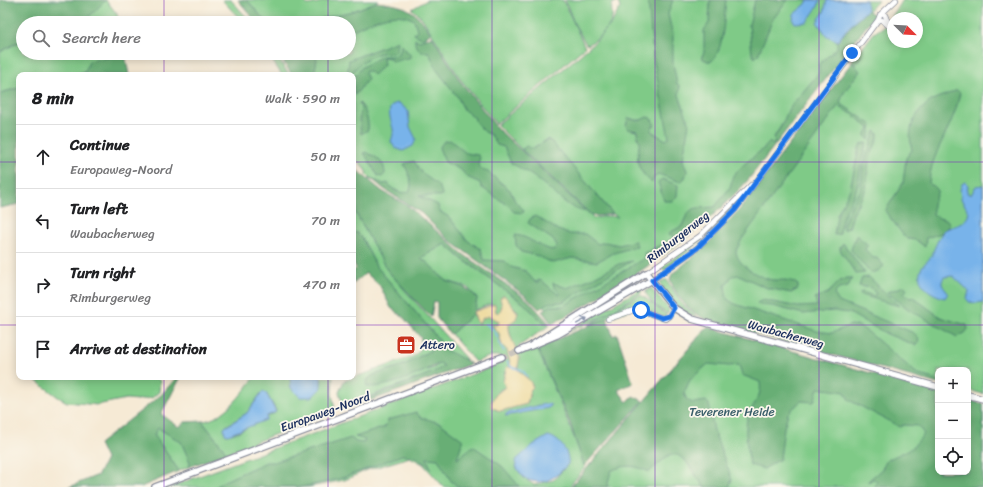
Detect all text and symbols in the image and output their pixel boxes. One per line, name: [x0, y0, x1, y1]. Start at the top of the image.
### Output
north arrow: [887, 12, 923, 48]
search box: [16, 16, 356, 60]
text: Search here: [62, 25, 141, 51]
icon: search: [30, 27, 52, 49]
route end: [843, 44, 861, 62]
text: 8 min: [32, 83, 74, 113]
text: Walk · 590 m: [265, 87, 340, 110]
text: Continue: [70, 132, 130, 158]
text: 50 m: [310, 145, 340, 168]
icon: ahead: [32, 146, 54, 168]
text: Europaweg-Noord: [70, 158, 172, 181]
text: Turn left: [70, 196, 128, 222]
street label: Rimburgerweg: [642, 205, 714, 269]
text: 70 m: [311, 209, 340, 232]
icon: left: [32, 210, 54, 232]
text: Waubacherweg: [70, 222, 155, 245]
text: Turn right: [70, 260, 135, 286]
text: 470 m: [303, 273, 340, 296]
icon: right: [32, 274, 54, 296]
text: Rimburgerweg: [70, 286, 151, 309]
route start: [632, 301, 650, 319]
street label: Waubacherweg: [745, 313, 827, 355]
one-way arrow: [576, 317, 588, 324]
office icon: Attero: [395, 334, 417, 356]
place label: Attero: [419, 334, 455, 356]
text: Arrive at destination: [70, 336, 207, 362]
icon: arrive: [32, 338, 54, 360]
map controls: [935, 367, 971, 475]
button: +: [935, 367, 971, 403]
street label: Europaweg-Noord: [277, 385, 374, 438]
park label: Teverener Heide: [689, 401, 775, 423]
button: −: [935, 403, 971, 439]
button: locate: [935, 439, 971, 475]

